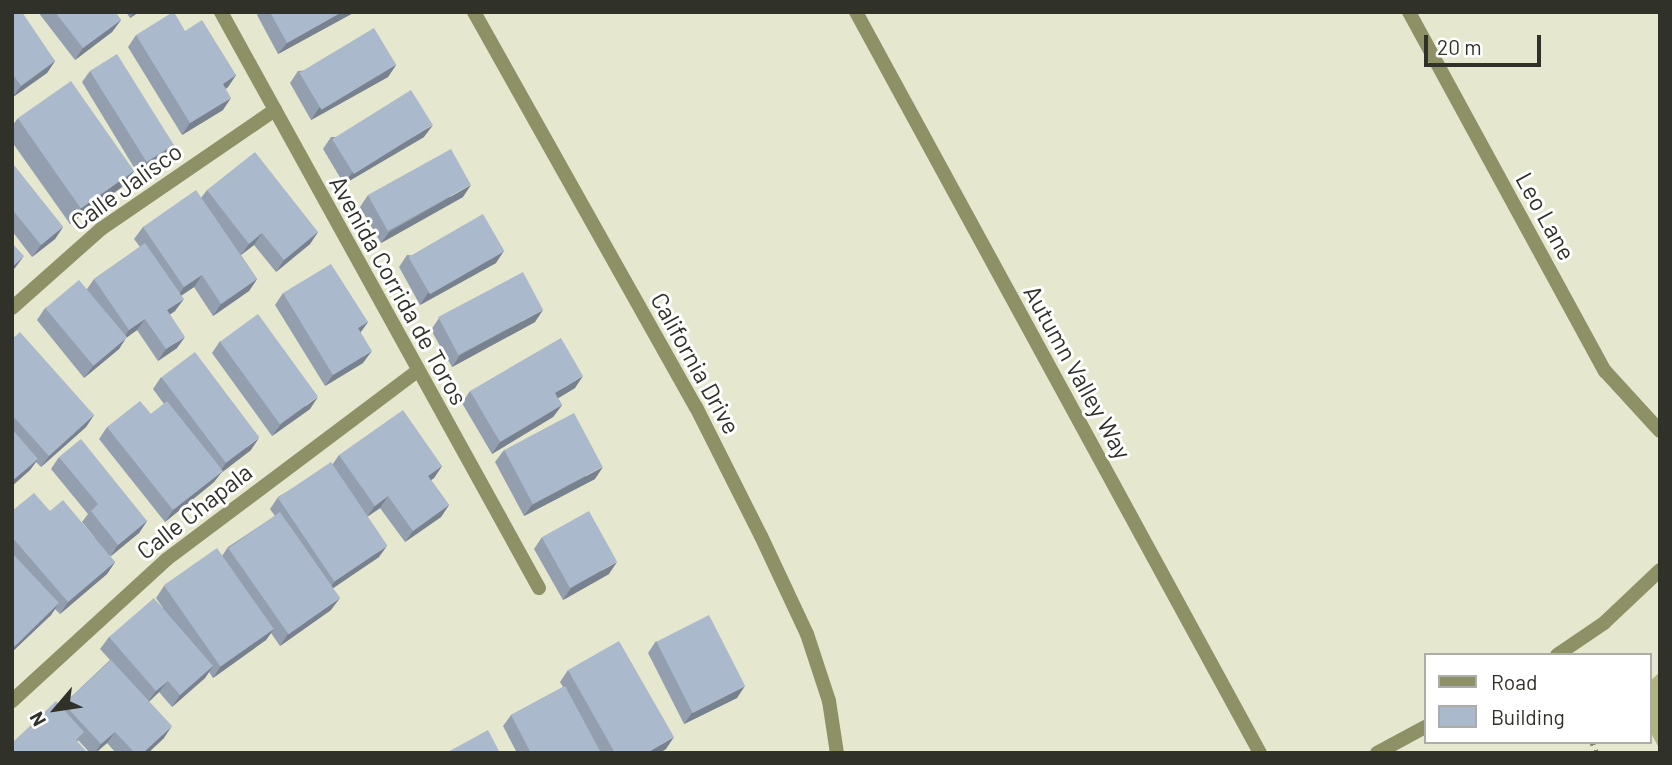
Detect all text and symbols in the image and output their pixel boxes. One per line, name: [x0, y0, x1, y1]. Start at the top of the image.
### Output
scale bar: [1427, 21, 1544, 65]
text: 20 m: [1437, 34, 1482, 59]
street label: Calle Jalisco: [65, 136, 187, 236]
street label: Leo Lane: [1510, 167, 1582, 265]
street label: Avenida Corrida de Toros: [324, 171, 474, 409]
street label: Autumn Valley Way: [1018, 280, 1138, 464]
street label: California Drive: [645, 287, 747, 439]
street label: Calle Chapala: [131, 457, 257, 565]
legend: [1424, 653, 1651, 744]
text: Road: [1491, 669, 1537, 694]
north arrow: [21, 674, 91, 744]
text: Building: [1491, 704, 1565, 729]
text: N: [24, 708, 50, 731]

